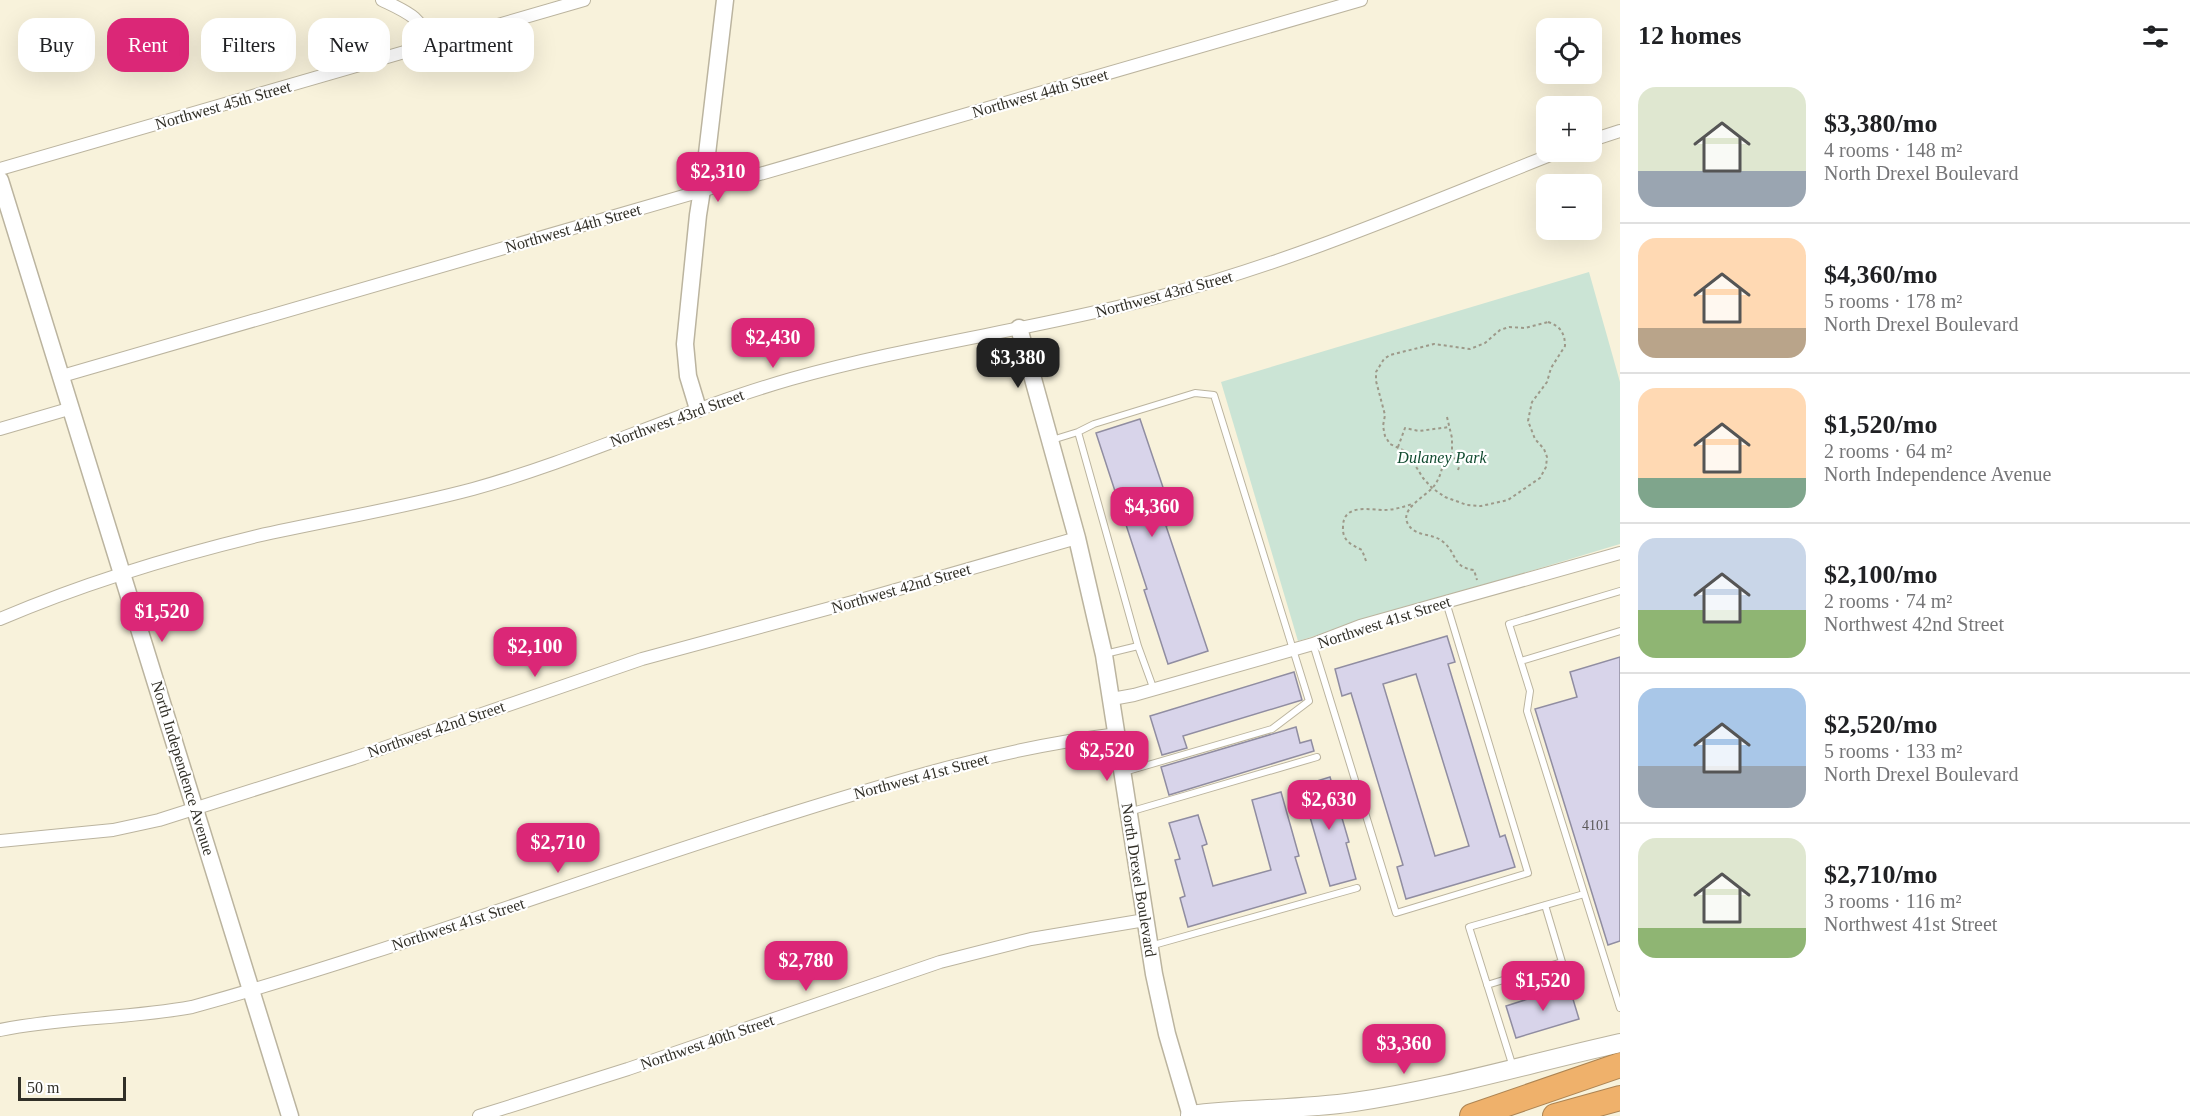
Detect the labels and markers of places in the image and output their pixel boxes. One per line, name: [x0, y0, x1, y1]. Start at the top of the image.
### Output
pin: $2,310: [669, 152, 767, 203]
pin: $2,430: [724, 318, 822, 369]
pin: $3,380: [969, 338, 1067, 389]
pin: $4,360: [1103, 487, 1201, 538]
pin: $1,520: [113, 592, 211, 643]
pin: $2,100: [486, 627, 584, 678]
pin: $2,520: [1058, 731, 1156, 782]
pin: $2,630: [1280, 780, 1378, 831]
pin: $2,710: [509, 823, 607, 874]
pin: $2,780: [757, 941, 855, 992]
pin: $1,520: [1494, 961, 1592, 1012]
pin: $3,360: [1355, 1024, 1453, 1075]

